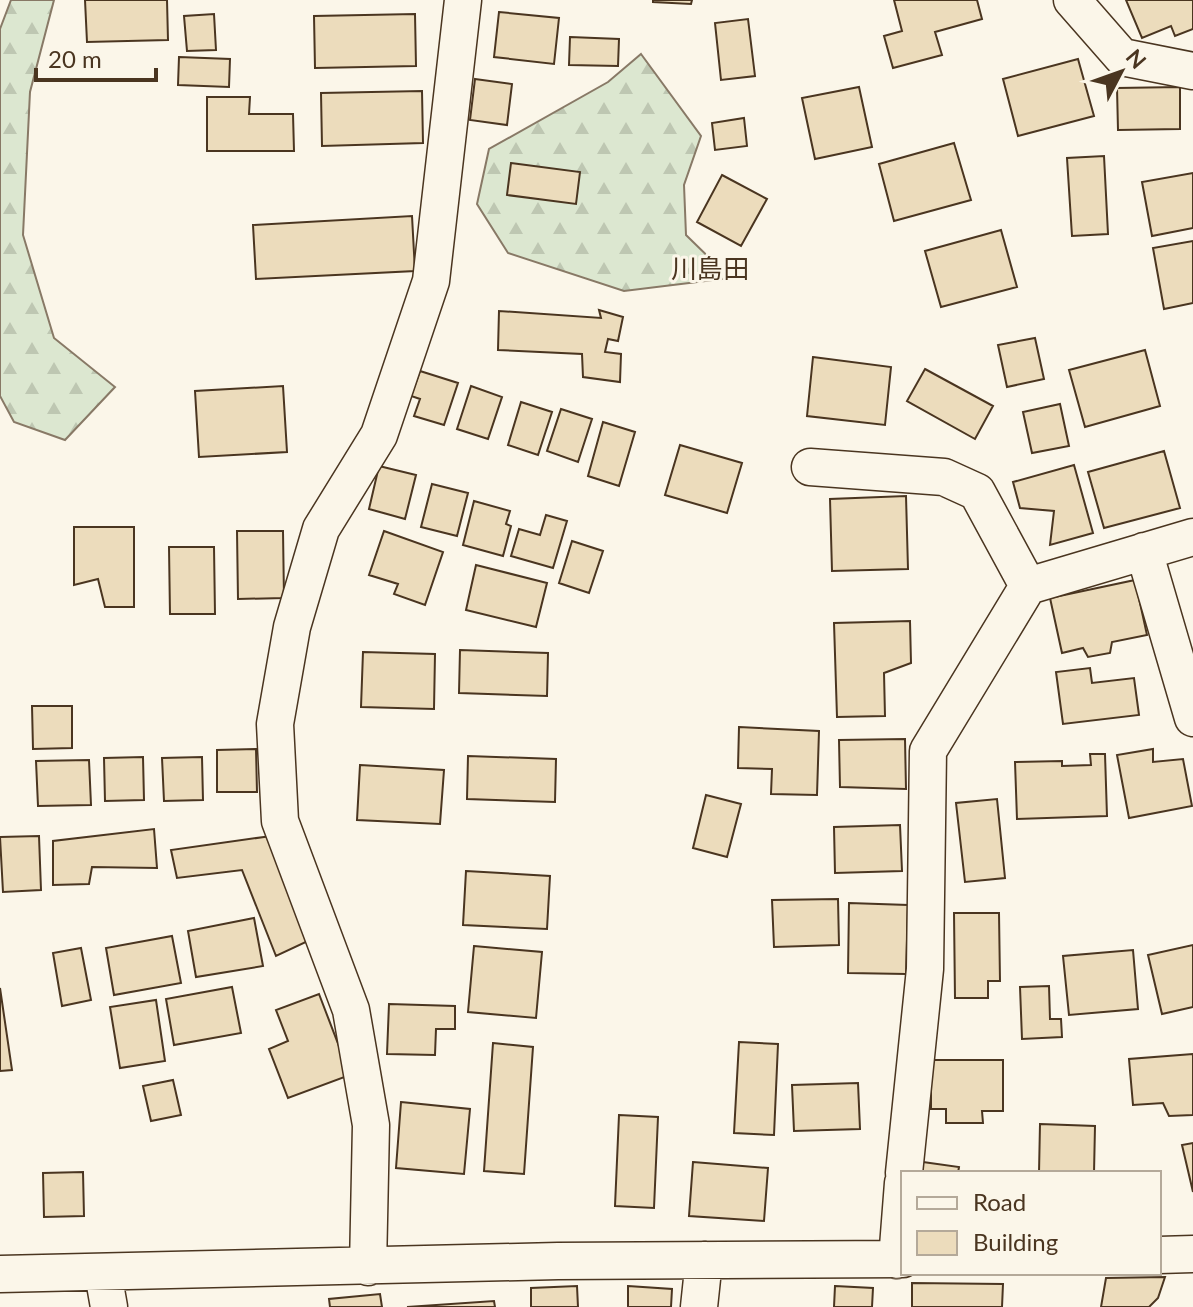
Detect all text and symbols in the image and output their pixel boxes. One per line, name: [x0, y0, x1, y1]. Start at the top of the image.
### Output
scale bar: [36, 32, 156, 82]
north arrow: [1081, 32, 1161, 112]
text: N: [1121, 43, 1152, 74]
text: 20 m: [48, 44, 102, 73]
district label: 川島田: [671, 252, 749, 284]
legend: [901, 1171, 1161, 1275]
text: Road: [973, 1187, 1026, 1216]
text: Building: [973, 1227, 1058, 1256]

